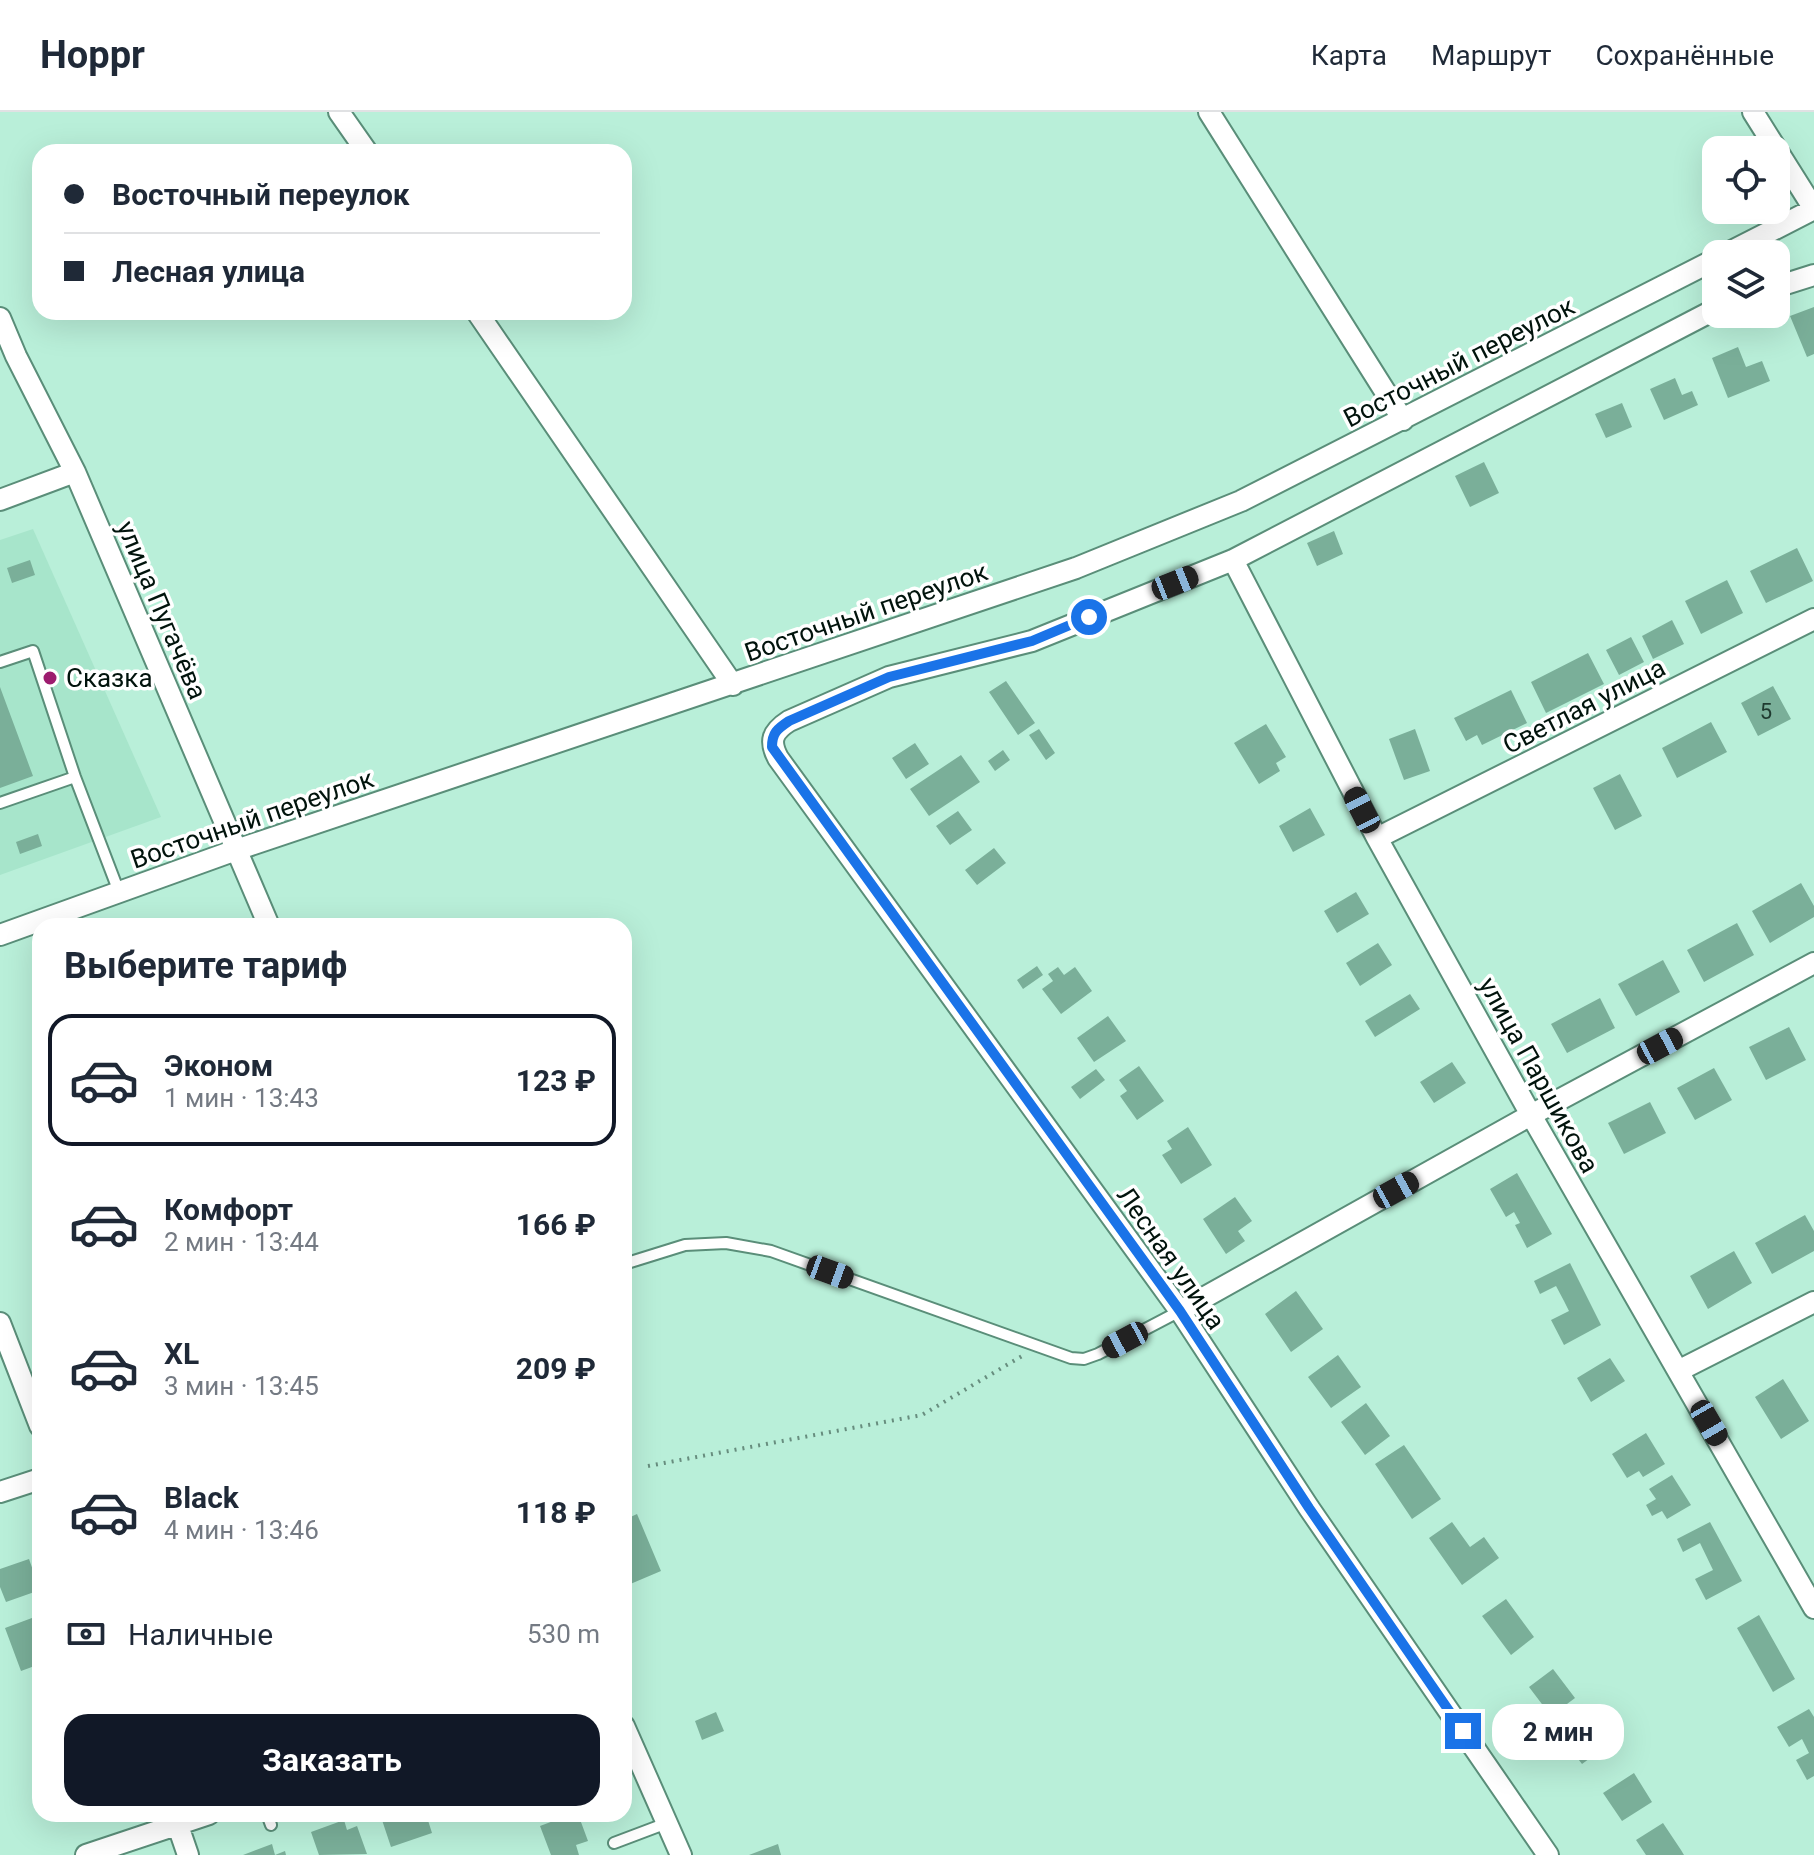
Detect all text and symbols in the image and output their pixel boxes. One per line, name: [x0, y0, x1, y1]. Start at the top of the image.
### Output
text: Hoppr: [40, 33, 145, 77]
text: Карта: [1311, 39, 1387, 72]
text: Маршрут: [1431, 39, 1551, 72]
text: Сохранённые: [1595, 39, 1774, 72]
map controls: [1702, 136, 1790, 328]
button: locate: [1702, 136, 1790, 224]
text: Восточный переулок: [112, 177, 410, 212]
button: layers: [1702, 240, 1790, 328]
text: Лесная улица: [112, 254, 305, 289]
street label: Восточный переулок: [1339, 291, 1579, 433]
street label: улица Пугачёва: [111, 516, 213, 704]
street label: Восточный переулок: [741, 556, 991, 668]
car: [1148, 563, 1202, 603]
route start: [1071, 599, 1107, 635]
street label: Светлая улица: [1498, 652, 1670, 760]
place label: Сказка: [66, 663, 153, 693]
marker: Сказка: [41, 669, 59, 687]
house number: 5: [1760, 699, 1772, 724]
street label: Восточный переулок: [127, 763, 377, 875]
car: [1340, 783, 1384, 837]
text: Выберите тариф: [64, 945, 347, 987]
street label: улица Паршикова: [1473, 972, 1605, 1178]
car: [1633, 1024, 1687, 1068]
icon: car: [68, 1044, 140, 1116]
text: Эконом: [164, 1048, 273, 1083]
text: 123 ₽: [516, 1063, 596, 1098]
text: 1 мин · 13:43: [164, 1083, 319, 1113]
car: [1369, 1168, 1423, 1212]
street label: Лесная улица: [1111, 1181, 1231, 1335]
icon: car: [68, 1188, 140, 1260]
text: Комфорт: [164, 1192, 293, 1227]
text: 166 ₽: [516, 1207, 596, 1242]
text: 2 мин · 13:44: [164, 1227, 319, 1257]
car: [803, 1253, 857, 1291]
car: [1098, 1318, 1152, 1362]
icon: car: [68, 1332, 140, 1404]
text: XL: [164, 1336, 199, 1371]
text: 209 ₽: [516, 1351, 596, 1386]
text: 3 мин · 13:45: [164, 1371, 319, 1401]
car: [1687, 1396, 1731, 1450]
icon: car: [68, 1476, 140, 1548]
text: Black: [164, 1480, 239, 1515]
text: 118 ₽: [516, 1495, 596, 1530]
text: 4 мин · 13:46: [164, 1515, 319, 1545]
icon: cash: [64, 1612, 108, 1656]
text: Наличные: [128, 1617, 273, 1652]
text: 530 m: [527, 1619, 600, 1649]
callout: 2 мин: [1491, 1703, 1623, 1759]
route end: [1445, 1713, 1481, 1749]
button: Заказать: [64, 1714, 600, 1806]
text: 2 мин: [1523, 1717, 1593, 1747]

